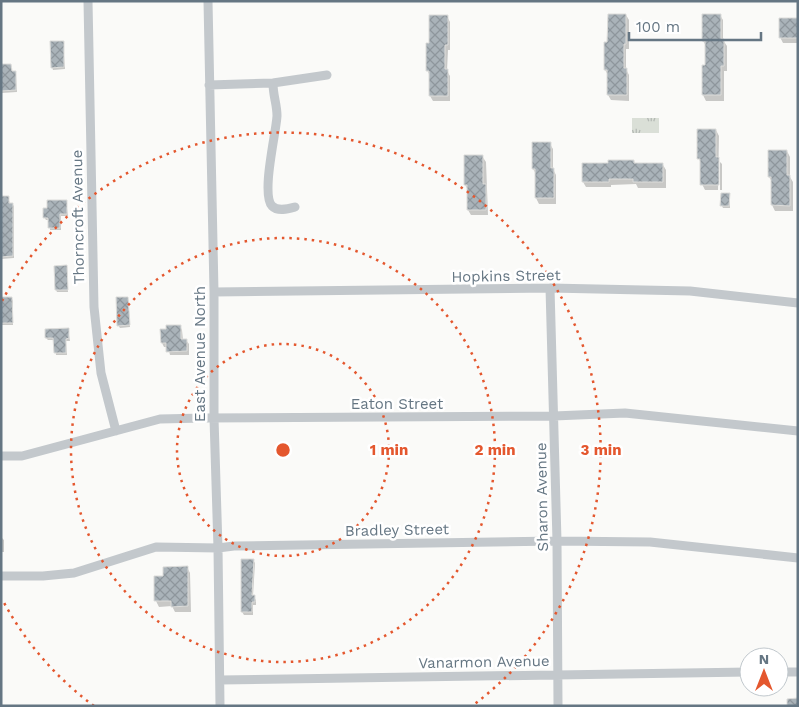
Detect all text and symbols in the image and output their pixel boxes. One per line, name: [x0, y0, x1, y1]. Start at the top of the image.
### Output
scale bar: [629, 10, 762, 42]
text: 100 m: [636, 18, 680, 36]
street label: Thorncroft Avenue: [68, 150, 88, 284]
street label: Hopkins Street: [451, 266, 561, 286]
street label: East Avenue North: [191, 286, 209, 422]
street label: Eaton Street: [351, 395, 444, 413]
centre of rings: [274, 441, 292, 459]
text: 1 min: [370, 441, 408, 459]
text: 2 min: [474, 441, 516, 459]
text: 3 min: [581, 441, 621, 459]
street label: Sharon Avenue: [532, 442, 552, 552]
street label: Bradley Street: [345, 520, 450, 540]
north arrow: [739, 647, 789, 697]
text: N: [759, 651, 769, 667]
street label: Vanarmon Avenue: [418, 652, 550, 672]

